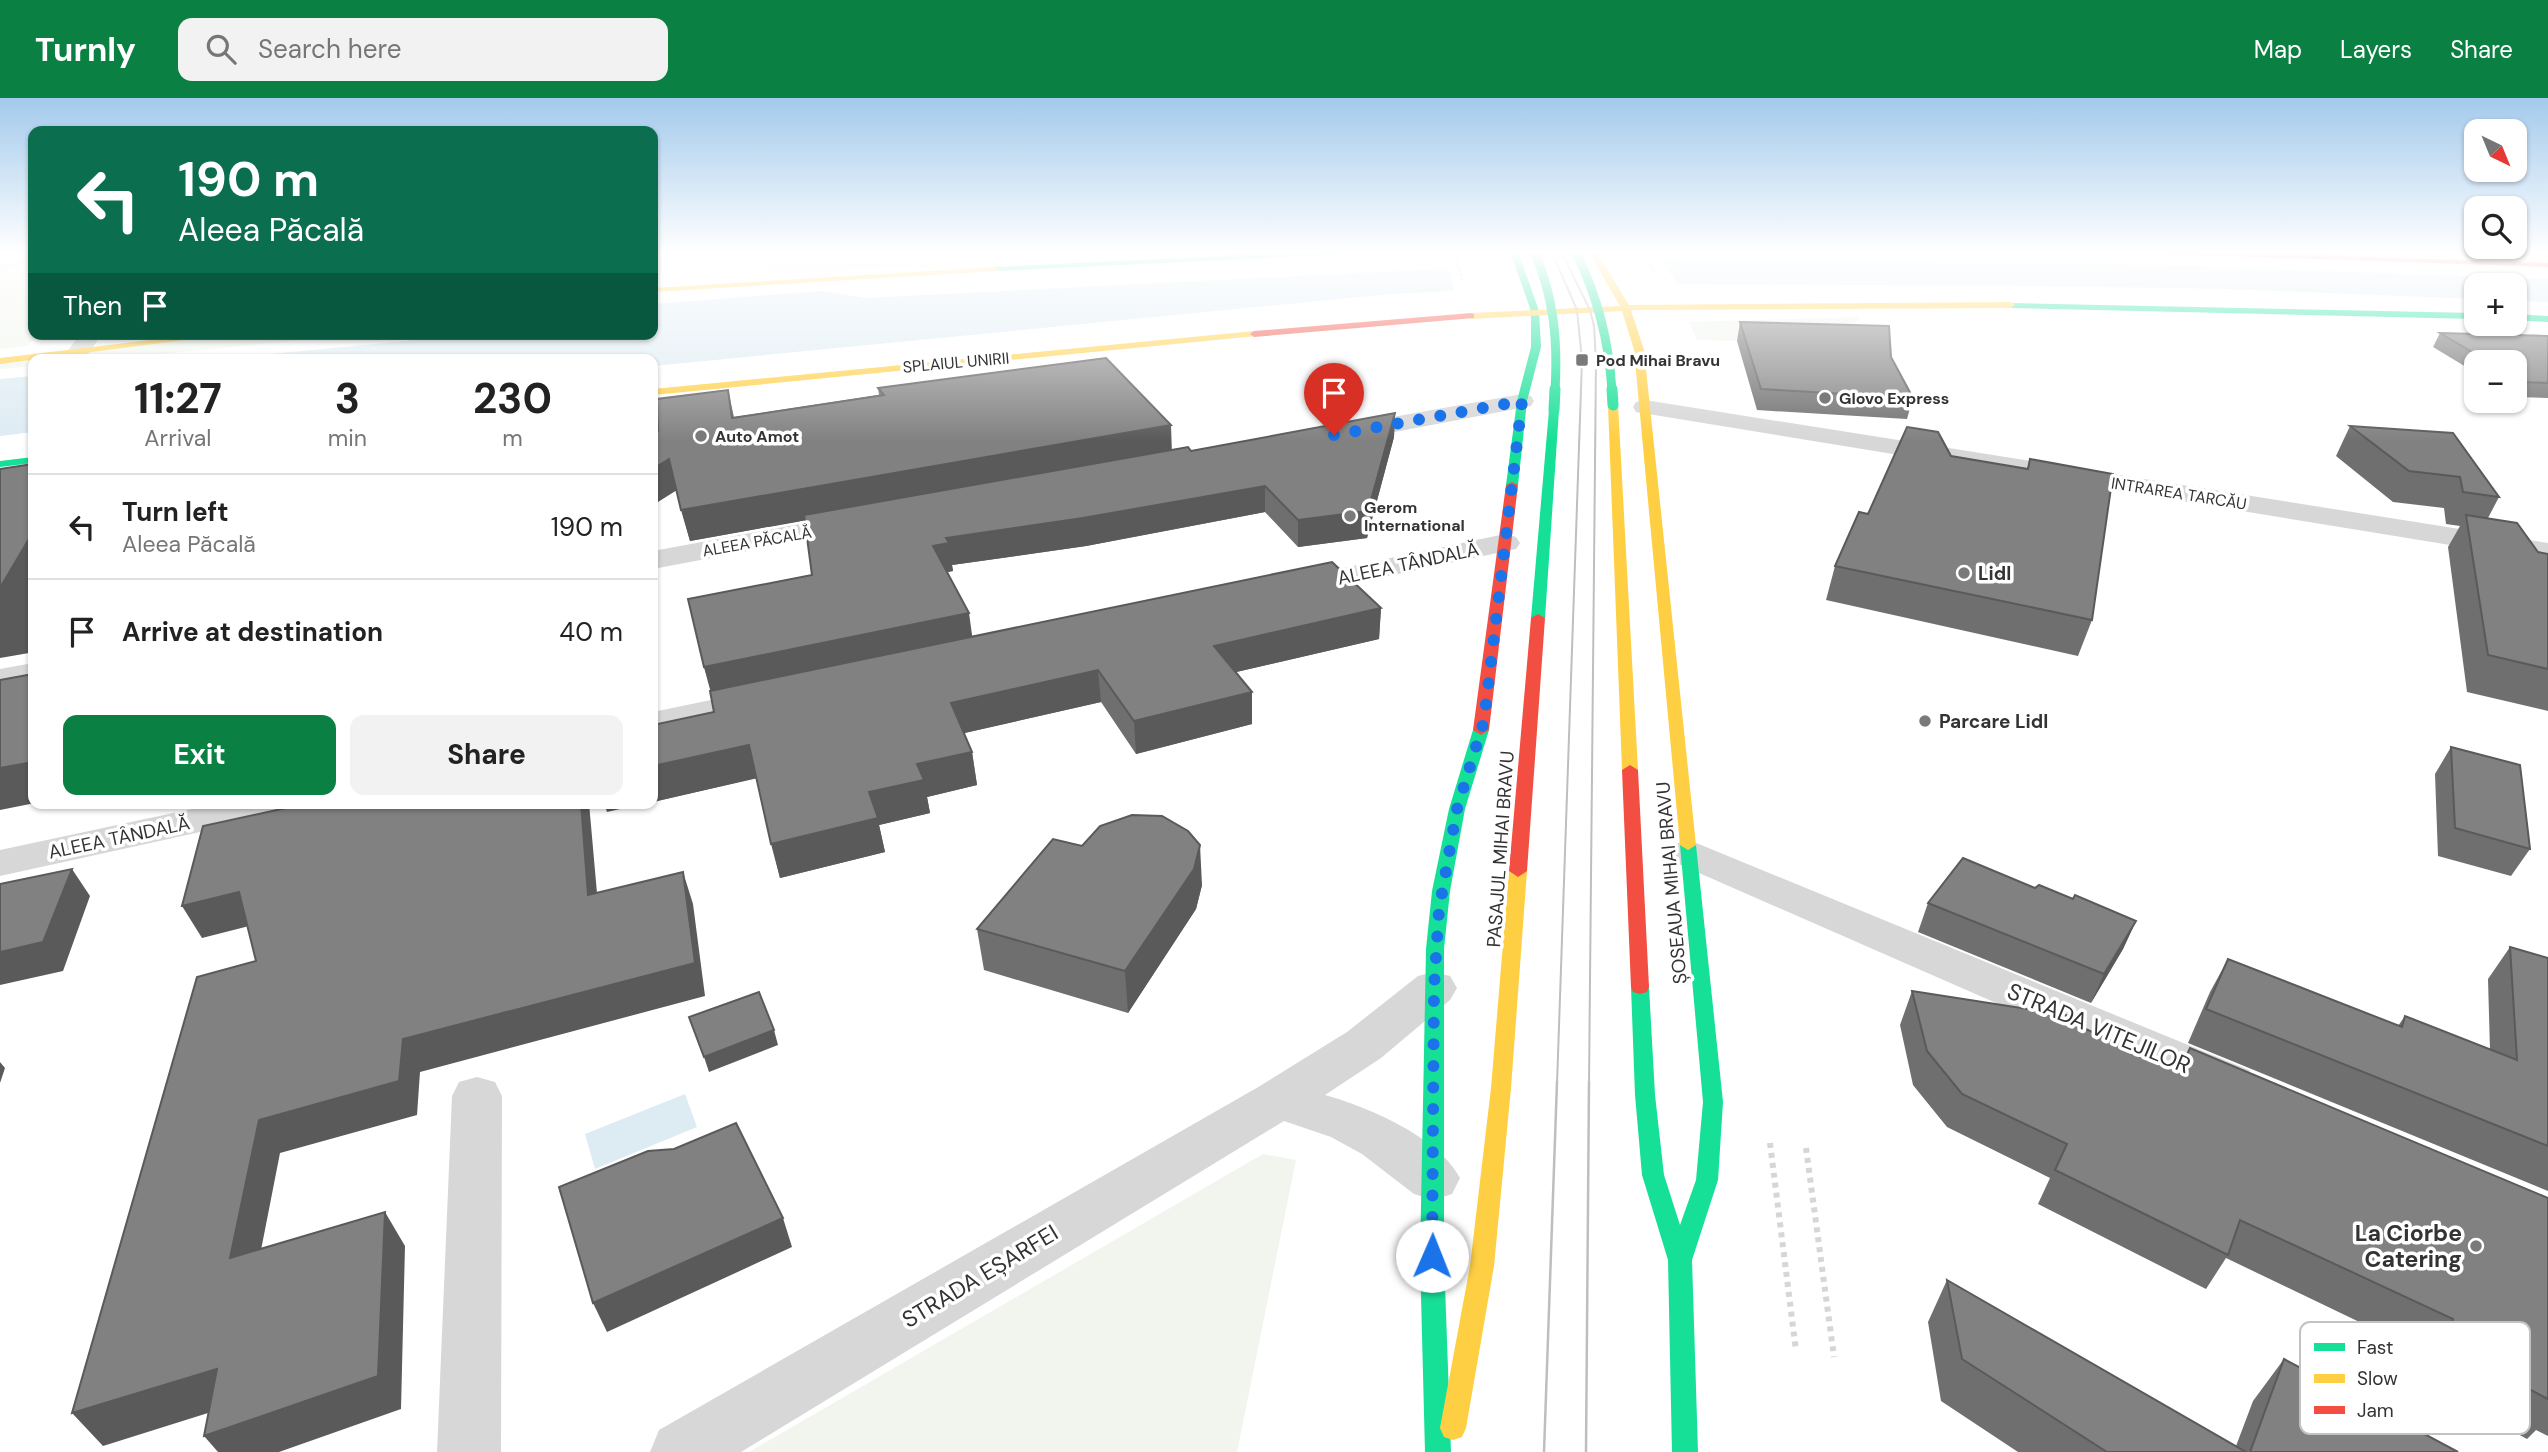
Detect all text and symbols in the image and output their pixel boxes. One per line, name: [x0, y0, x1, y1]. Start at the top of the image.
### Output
search box: [178, 18, 668, 81]
text: Turnly: [35, 28, 136, 71]
icon: search: [202, 30, 240, 68]
text: Search here: [258, 32, 401, 66]
text: Map: [2254, 34, 2302, 65]
text: Layers: [2340, 34, 2412, 65]
text: Share: [2450, 34, 2513, 65]
north arrow: [2464, 119, 2527, 182]
map controls: [2464, 119, 2527, 413]
text: 190 m: [178, 147, 319, 211]
icon: left: [63, 154, 154, 245]
button: search: [2464, 196, 2527, 259]
text: Aleea Păcală: [178, 209, 364, 251]
button: +: [2464, 273, 2527, 336]
icon: arrive: [136, 287, 174, 325]
text: Then: [63, 289, 122, 323]
street label: SPLAIUL UNIRII: [902, 347, 1010, 378]
place label: Pod Mihai Bravu: [1596, 350, 1720, 371]
button: −: [2464, 350, 2527, 413]
marker: Pod Mihai Bravu: [1574, 352, 1590, 368]
pin: [1304, 363, 1364, 435]
text: 11:27: [134, 371, 222, 426]
text: 3: [335, 371, 360, 426]
text: 230: [473, 371, 552, 426]
icon: arrive: [1315, 374, 1353, 412]
place label: Glovo Express: [1839, 388, 1949, 409]
marker: Glovo Express: [1817, 390, 1833, 406]
text: Arrival: [144, 423, 211, 453]
text: min: [328, 423, 367, 453]
text: m: [502, 423, 523, 453]
place label: Auto Amot: [715, 426, 799, 447]
marker: Auto Amot: [693, 428, 709, 444]
street label: INTRAREA TARCĂU: [2110, 472, 2248, 515]
text: Turn left: [122, 495, 229, 529]
place label: Gerom International: [1364, 497, 1465, 536]
icon: left: [63, 508, 101, 546]
marker: Gerom International: [1342, 508, 1358, 524]
text: 190 m: [551, 510, 623, 544]
street label: ALEEA PĂCALĂ: [701, 521, 814, 561]
text: Aleea Păcală: [122, 529, 256, 559]
street label: ALEEA TÂNDALĂ: [1335, 536, 1482, 591]
place label: Lidl: [1978, 561, 2011, 586]
marker: Lidl: [1956, 565, 1972, 581]
icon: arrive: [63, 613, 101, 651]
text: Arrive at destination: [122, 615, 383, 649]
text: 40 m: [559, 615, 623, 649]
place label: Parcare Lidl: [1939, 709, 2048, 734]
marker: Parcare Lidl: [1917, 713, 1933, 729]
button: Exit: [63, 715, 336, 795]
button: Share: [350, 715, 623, 795]
street label: PASAJUL MIHAI BRAVU: [1481, 750, 1520, 948]
street label: ȘOSEAUA MIHAI BRAVU: [1650, 781, 1693, 985]
street label: ALEEA TÂNDALĂ: [46, 810, 193, 865]
street label: STRADA VITEJILOR: [2003, 976, 2195, 1080]
street label: STRADA EȘARFEI: [896, 1218, 1064, 1334]
place label: La Ciorbe Catering: [2355, 1218, 2462, 1274]
position arrow: [1395, 1219, 1469, 1293]
marker: La Ciorbe Catering: [2468, 1238, 2484, 1254]
legend: [2300, 1322, 2530, 1434]
text: Fast: [2357, 1335, 2393, 1360]
text: Slow: [2357, 1366, 2398, 1391]
text: Jam: [2357, 1398, 2394, 1423]

